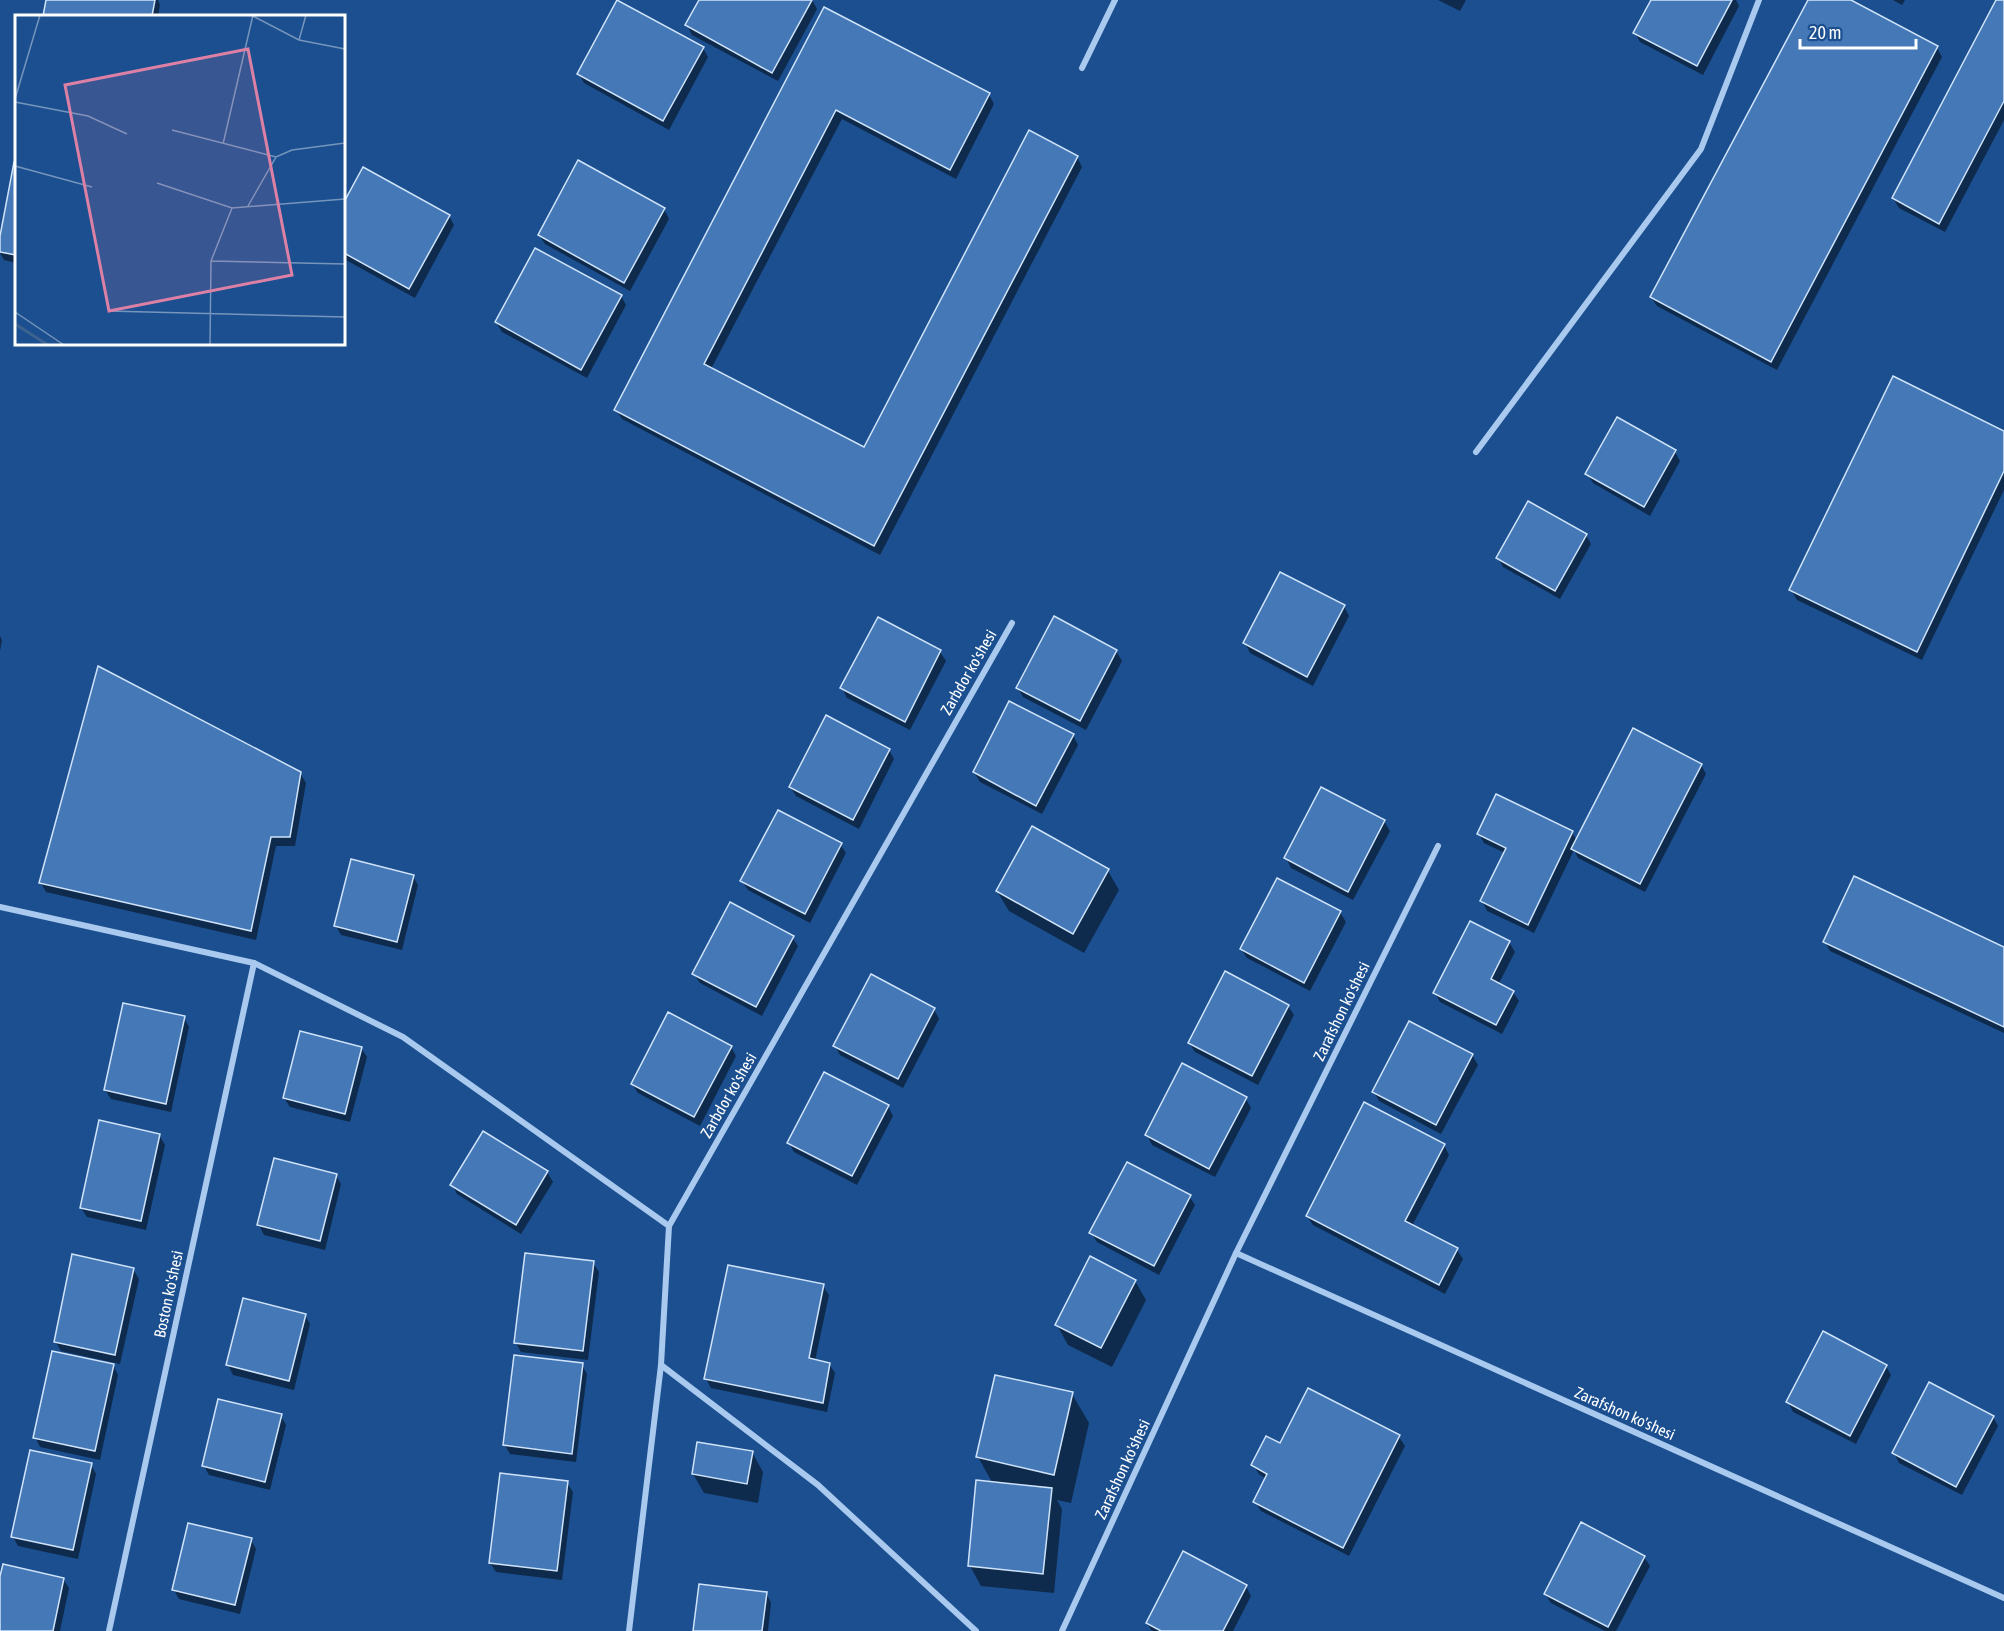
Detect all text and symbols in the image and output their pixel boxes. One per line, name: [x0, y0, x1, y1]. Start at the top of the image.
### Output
scale bar: [1800, 12, 1916, 50]
inset map: [15, 15, 345, 345]
text: 20 m: [1809, 22, 1841, 43]
street label: Zarbdor ko'shesi: [936, 626, 1000, 718]
street label: Zarafshon ko'shesi: [1309, 959, 1373, 1063]
street label: Zarbdor ko'shesi: [696, 1049, 760, 1141]
street label: Boston ko'shesi: [150, 1249, 186, 1339]
street label: Zarafshon ko'shesi: [1572, 1383, 1678, 1443]
street label: Zarafshon ko'shesi: [1091, 1416, 1153, 1522]

